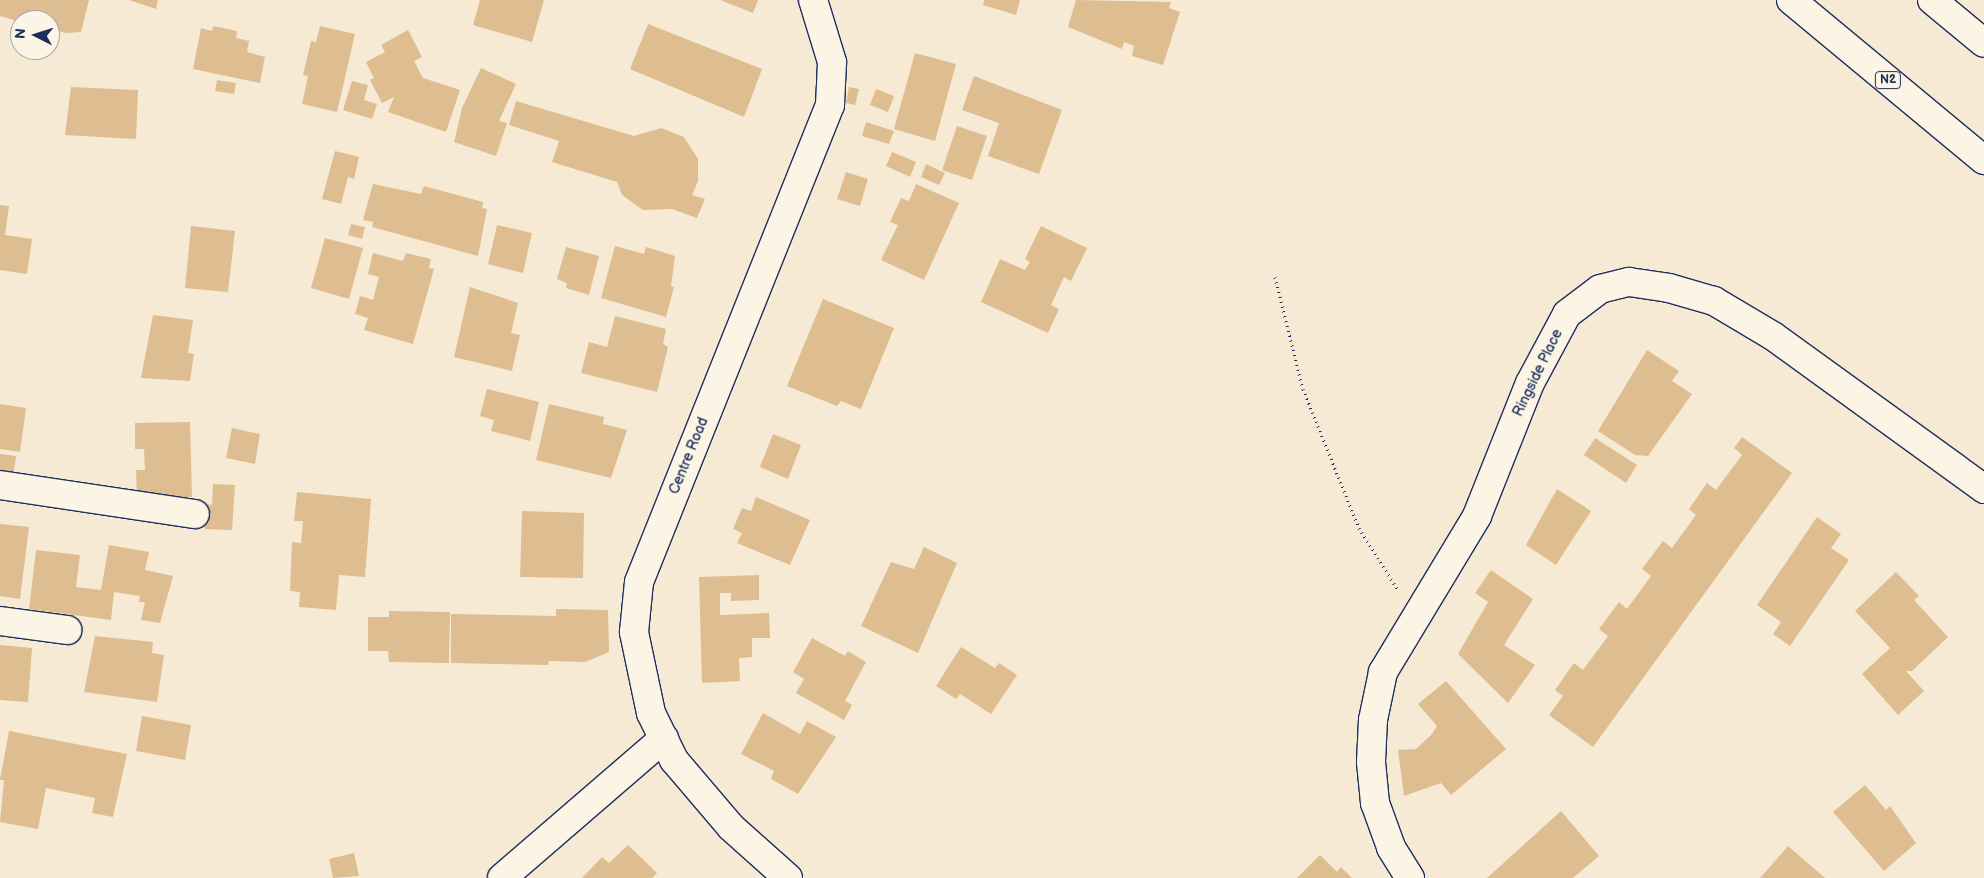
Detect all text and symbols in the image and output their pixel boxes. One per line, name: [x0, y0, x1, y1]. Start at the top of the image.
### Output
north arrow: [10, 10, 60, 60]
text: N: [12, 28, 29, 40]
road number: N2: [1874, 70, 1902, 90]
street label: Ringside Place: [1510, 327, 1566, 419]
street label: Centre Road: [666, 415, 712, 497]

